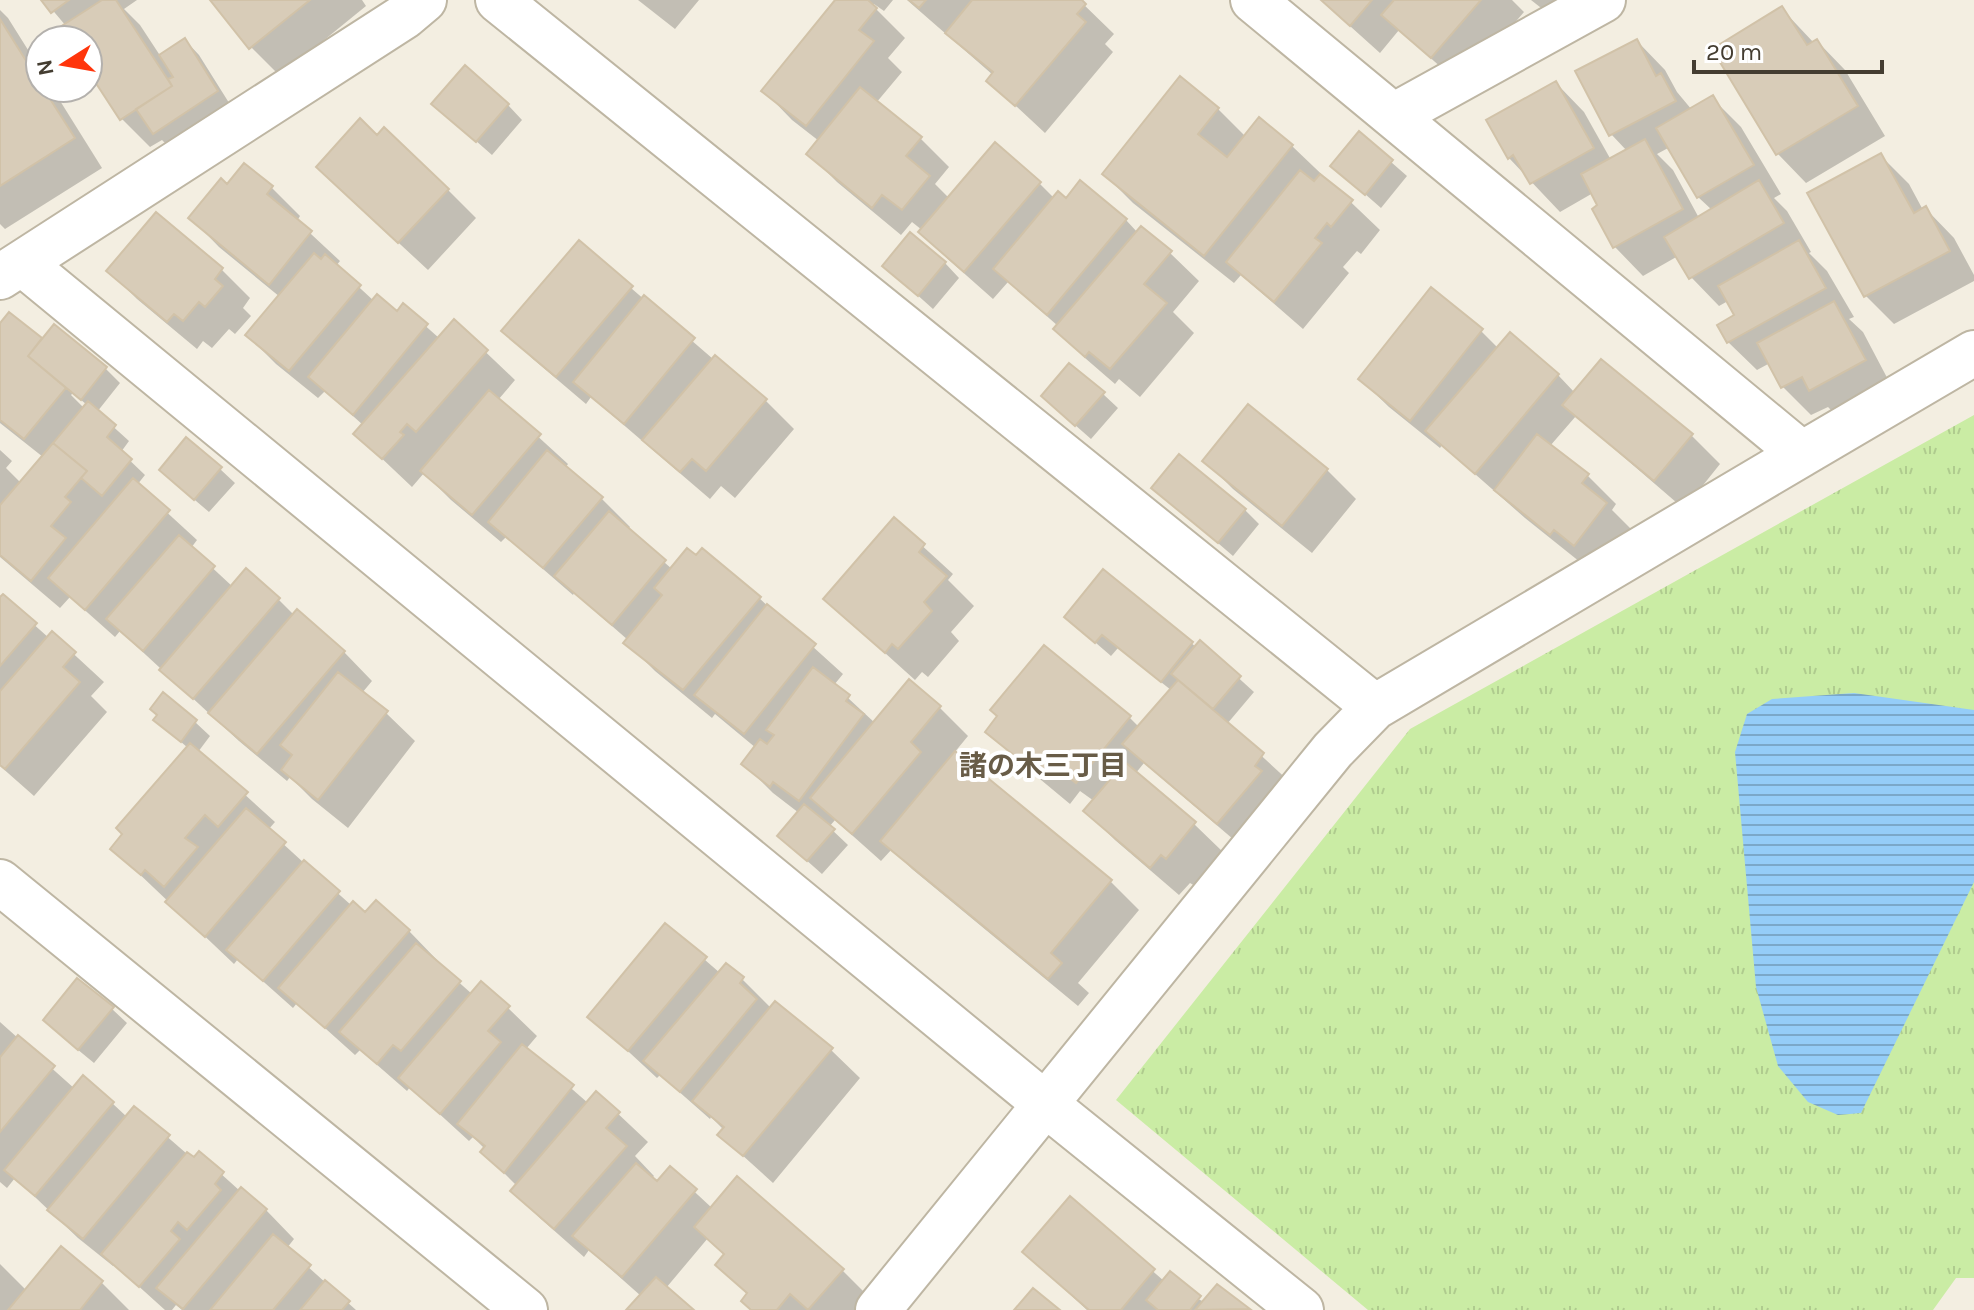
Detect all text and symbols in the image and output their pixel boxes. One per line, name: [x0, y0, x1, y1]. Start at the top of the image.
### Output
north arrow: [24, 24, 104, 104]
scale bar: [1694, 24, 1882, 74]
text: 20 m: [1706, 38, 1762, 66]
text: N: [31, 57, 60, 78]
district label: 諸の木三丁目: [959, 749, 1127, 782]

